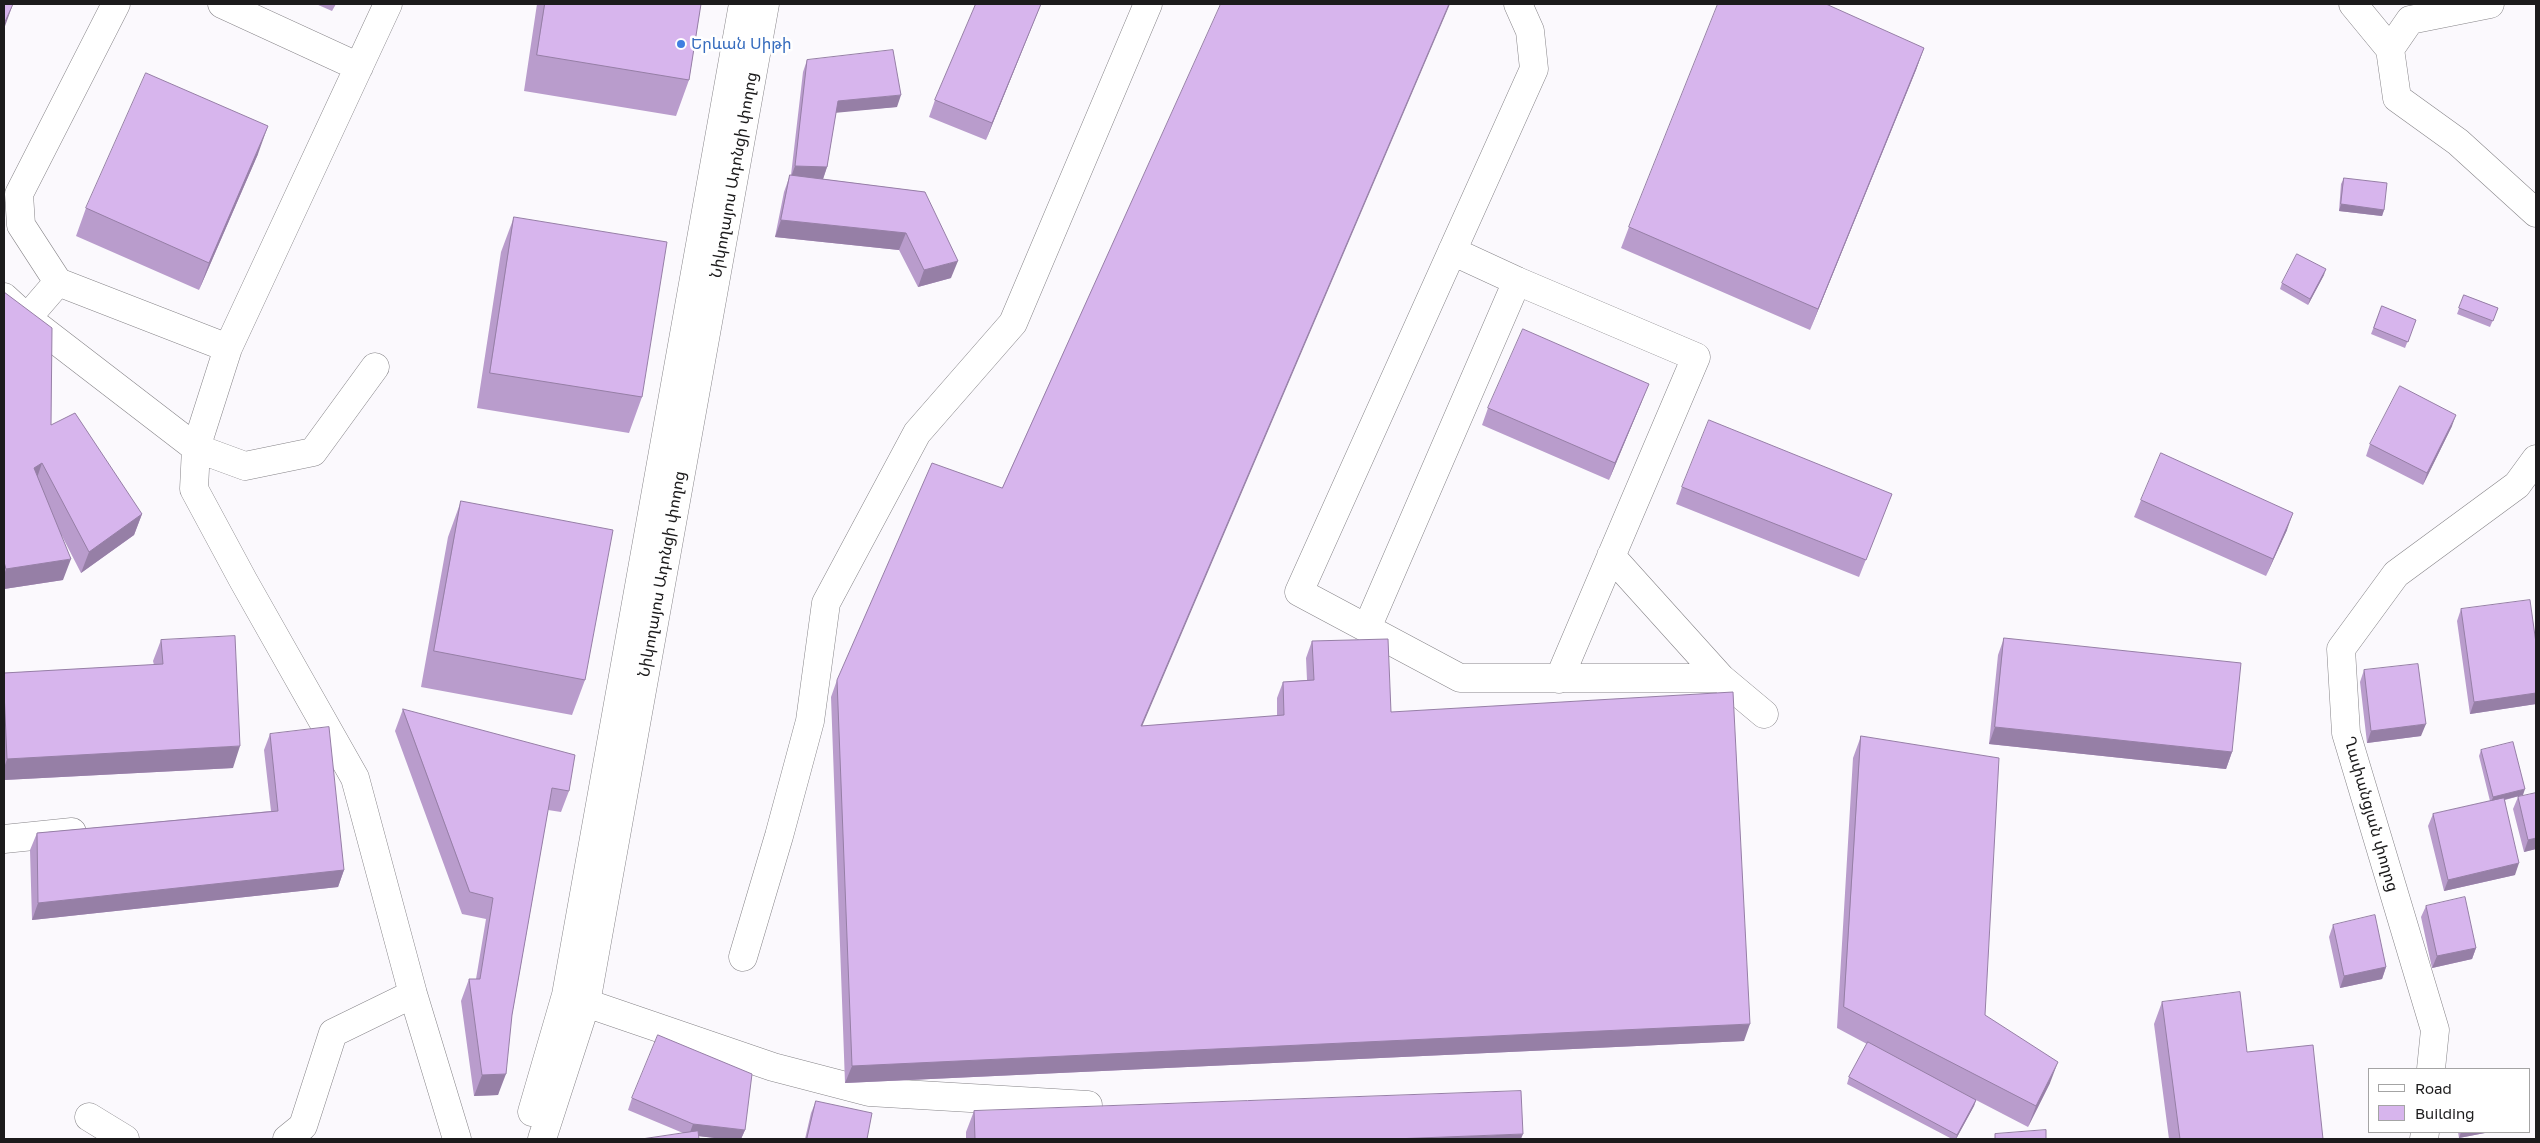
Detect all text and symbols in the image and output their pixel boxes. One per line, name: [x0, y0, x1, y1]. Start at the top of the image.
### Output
place label: Երևան Սիթի: [691, 34, 791, 54]
marker: Երևան Սիթի: [675, 38, 687, 50]
street label: Նիկողայոս Ադոնցի փողոց: [706, 70, 762, 280]
street label: Նիկողայոս Ադոնցի փողոց: [634, 469, 690, 679]
street label: Ղափանցյան փողոց: [2340, 734, 2402, 894]
legend: [2368, 1068, 2530, 1133]
text: Road: [2415, 1079, 2452, 1097]
text: Building: [2415, 1104, 2475, 1122]

